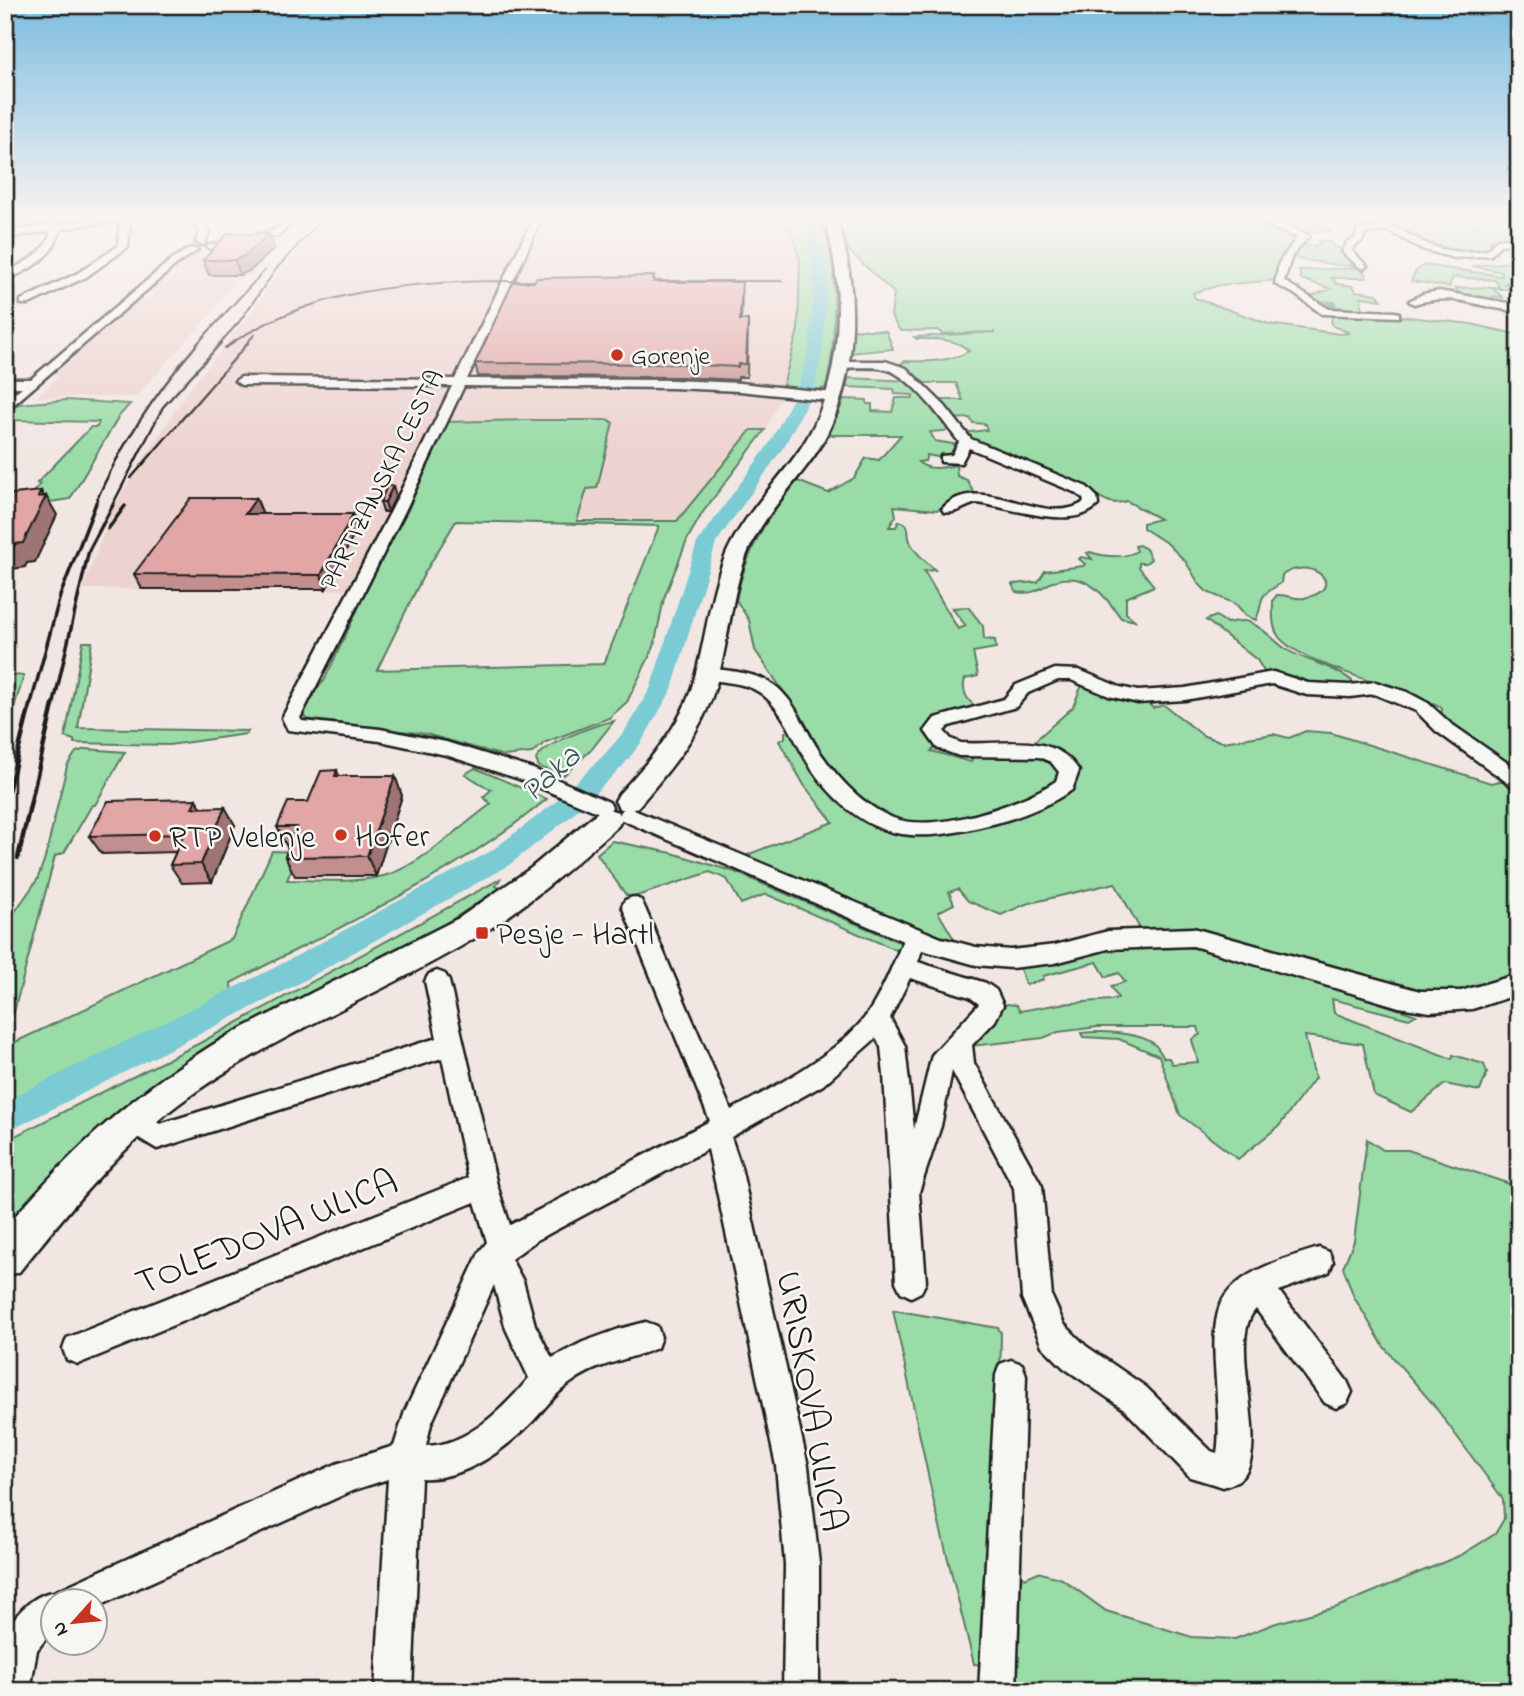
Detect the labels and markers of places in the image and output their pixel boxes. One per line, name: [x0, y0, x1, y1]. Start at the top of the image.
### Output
place label: Gorenje: [631, 339, 711, 377]
marker: Gorenje: [609, 347, 625, 363]
place label: Hofer: [355, 815, 429, 862]
place label: RTP Velenje: [169, 816, 316, 863]
marker: Hofer: [333, 827, 349, 843]
marker: RTP Velenje: [147, 828, 163, 844]
place label: Pesje - Hartl: [496, 913, 654, 960]
marker: Pesje - Hartl: [474, 925, 490, 941]

